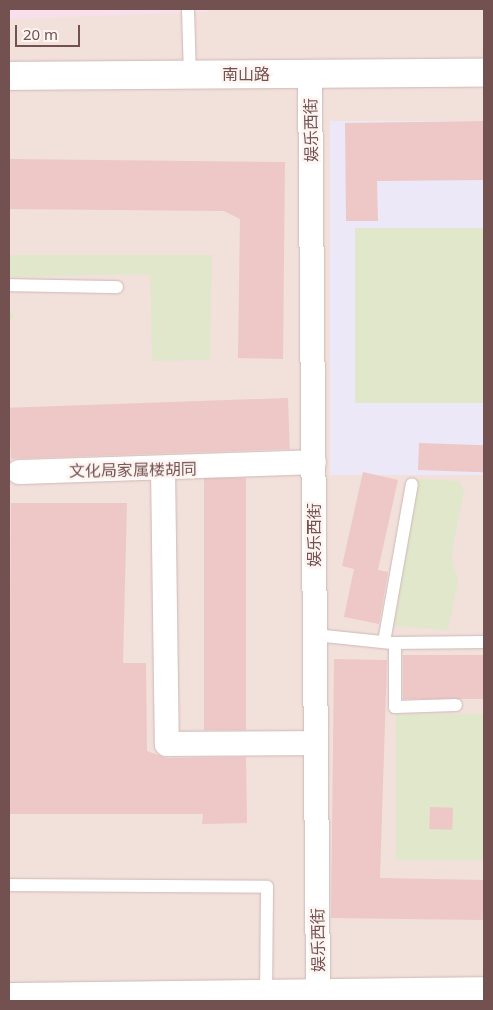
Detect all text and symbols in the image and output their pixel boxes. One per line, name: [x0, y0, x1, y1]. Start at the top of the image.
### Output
scale bar: [18, 15, 82, 47]
text: 20 m: [23, 24, 58, 44]
street label: 南山路: [222, 64, 270, 84]
street label: 娱乐西街: [301, 98, 321, 162]
street label: 文化局家属楼胡同: [69, 459, 197, 481]
street label: 娱乐西街: [304, 503, 324, 567]
street label: 娱乐西街: [308, 908, 328, 972]

